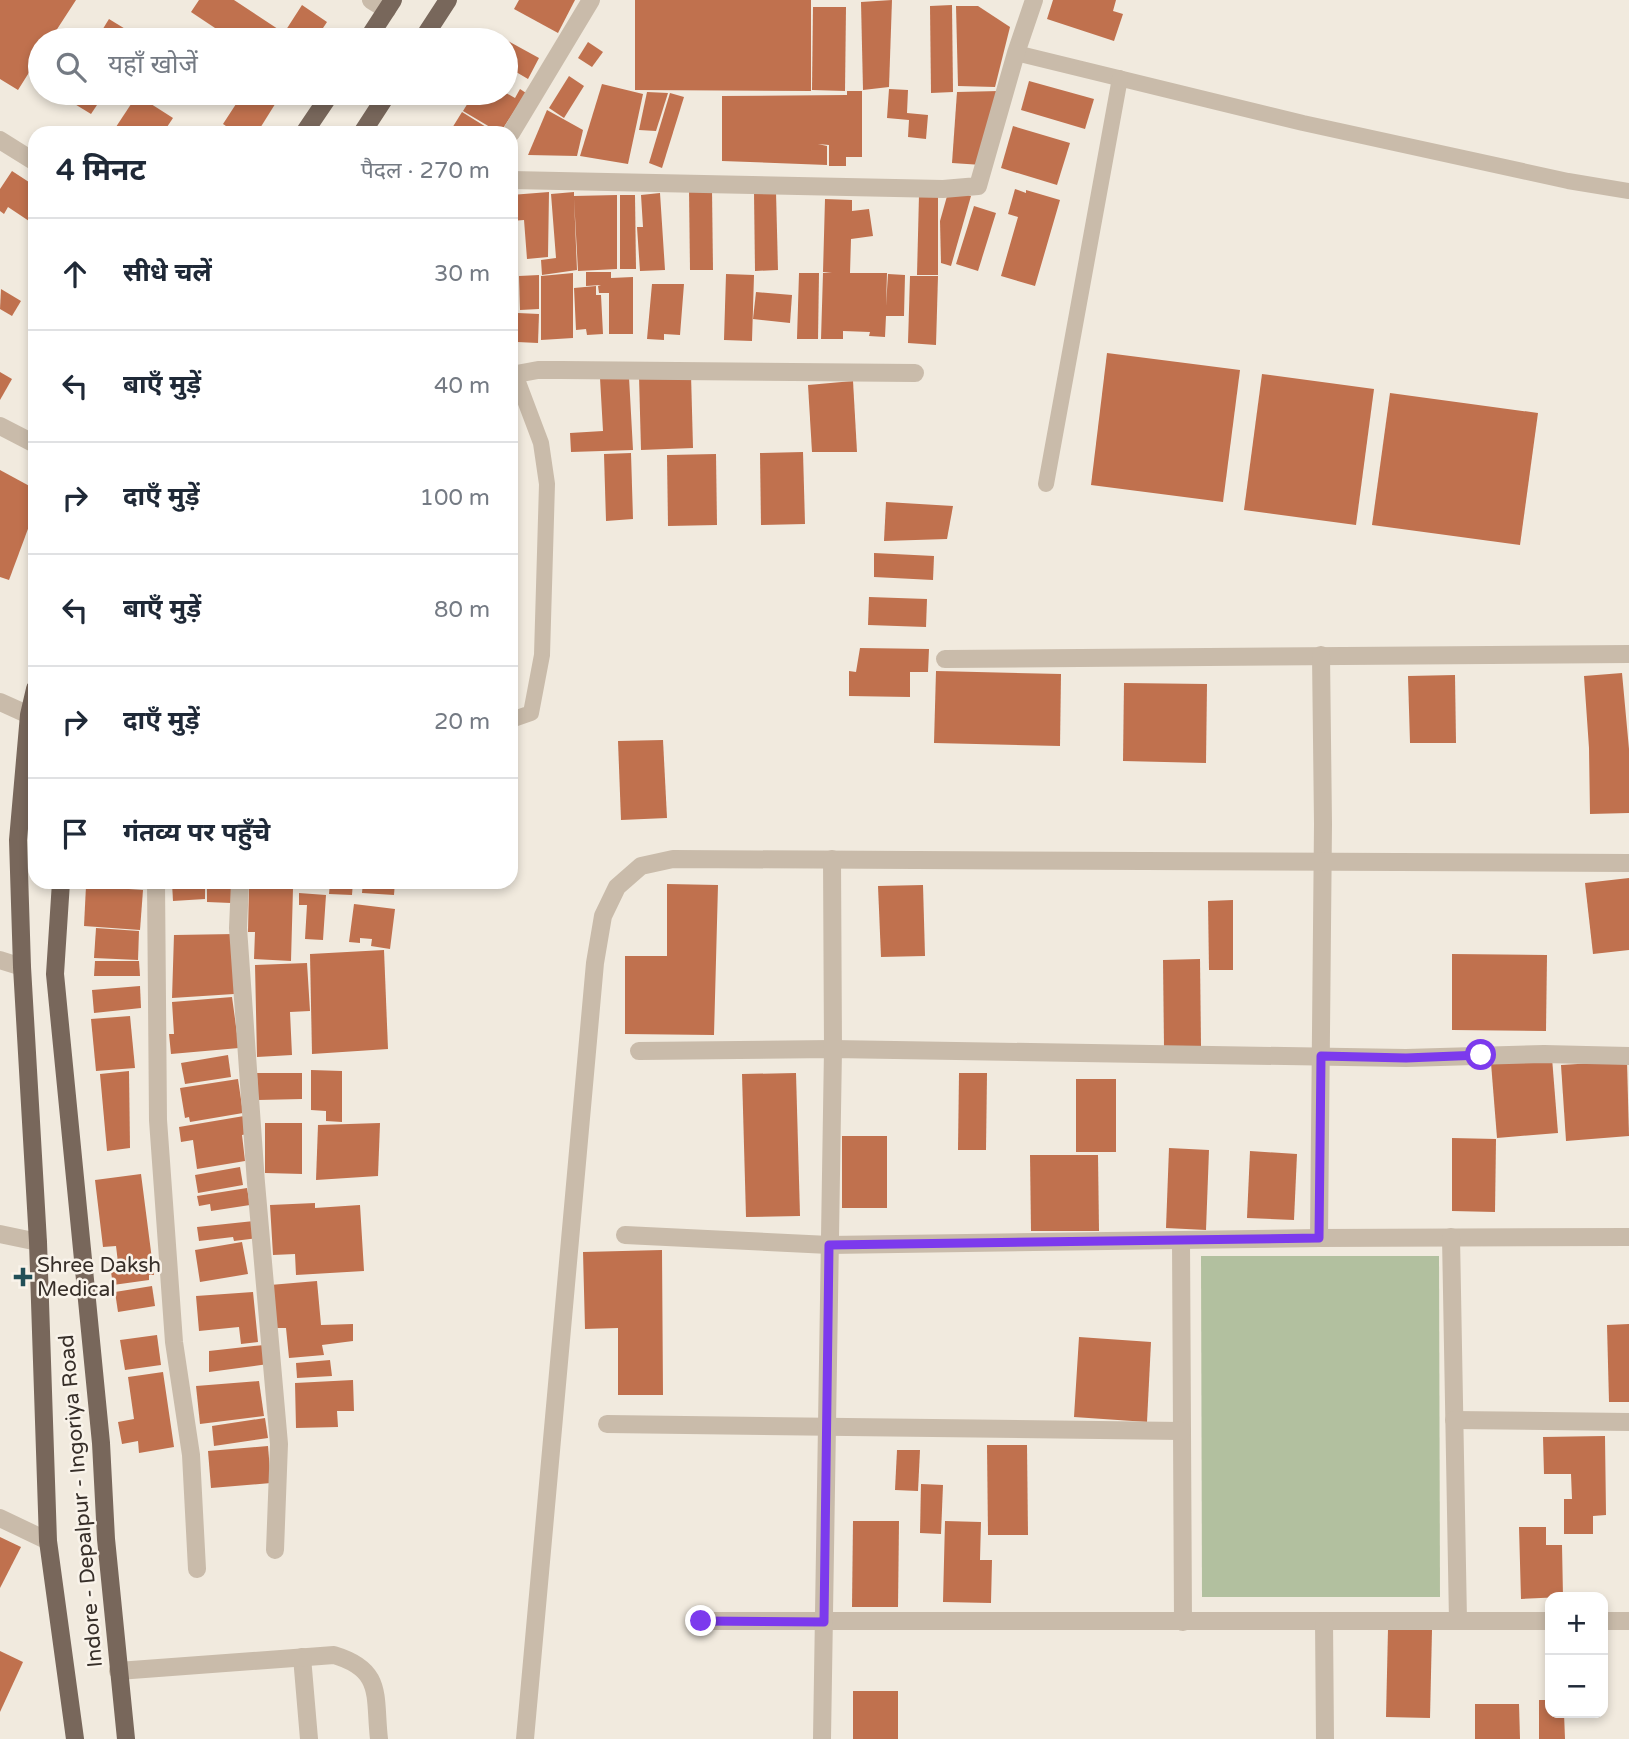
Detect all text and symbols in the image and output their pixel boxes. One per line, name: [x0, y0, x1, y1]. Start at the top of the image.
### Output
search box: [28, 28, 518, 105]
icon: search: [52, 48, 90, 86]
text: यहाँ खोजें: [108, 49, 198, 80]
text: 4 मिनट: [56, 152, 146, 189]
text: पैदल · 270 m: [361, 157, 490, 185]
icon: ahead: [56, 255, 94, 293]
text: सीधे चलें: [123, 257, 212, 288]
text: 30 m: [434, 260, 490, 288]
icon: left: [56, 367, 94, 405]
text: बाएँ मुड़ें: [123, 369, 201, 400]
text: 40 m: [434, 372, 490, 400]
icon: right: [56, 479, 94, 517]
text: दाएँ मुड़ें: [123, 481, 200, 512]
text: 100 m: [420, 484, 490, 512]
icon: left: [56, 591, 94, 629]
text: बाएँ मुड़ें: [123, 593, 201, 624]
text: 80 m: [434, 596, 490, 624]
icon: right: [56, 703, 94, 741]
text: दाएँ मुड़ें: [123, 705, 200, 736]
text: 20 m: [434, 708, 490, 736]
icon: arrive: [56, 815, 94, 853]
text: गंतव्य पर पहुँचे: [123, 817, 270, 848]
route start: [1465, 1039, 1496, 1070]
place label: Shree Daksh Medical: [37, 1253, 161, 1302]
marker: Shree Daksh Medical: [15, 1269, 31, 1285]
street label: Indore - Depalpur - Ingoriya Road: [54, 1334, 108, 1668]
map controls: [1545, 1592, 1608, 1718]
button: +: [1545, 1592, 1608, 1655]
route end: [685, 1605, 716, 1636]
button: −: [1545, 1655, 1608, 1718]

